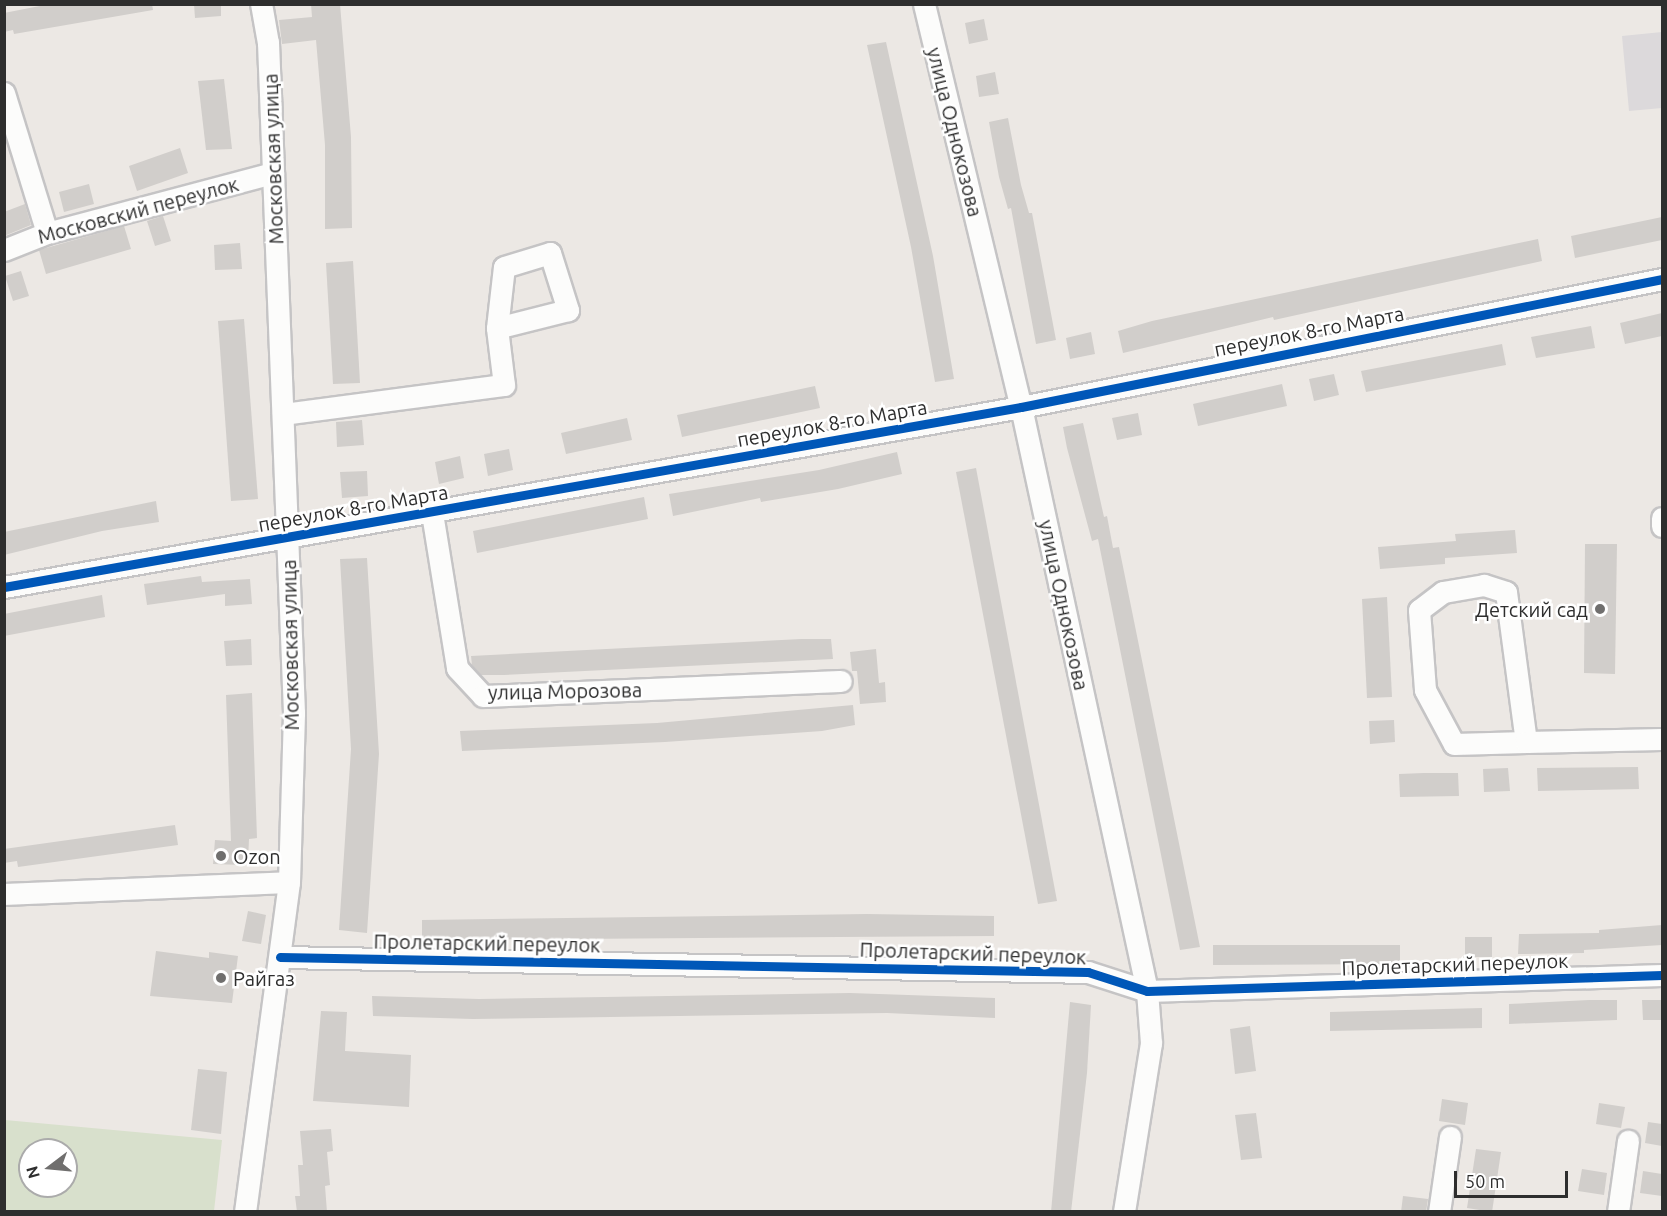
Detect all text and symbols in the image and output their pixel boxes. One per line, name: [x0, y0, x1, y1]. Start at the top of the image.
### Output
street label: улица Однокозова: [922, 45, 988, 219]
street label: Московская улица: [258, 73, 288, 245]
street label: Московский переулок: [35, 172, 241, 248]
street label: переулок 8-го Марта: [1212, 301, 1406, 361]
street label: переулок 8-го Марта: [735, 394, 929, 452]
street label: переулок 8-го Марта: [256, 479, 450, 537]
street label: улица Однокозова: [1034, 518, 1094, 692]
street label: Московская улица: [277, 559, 303, 731]
place label: Детский сад: [1475, 597, 1588, 621]
marker: Детский сад: [1593, 602, 1607, 616]
street label: улица Морозова: [488, 678, 642, 704]
place label: Ozon: [233, 844, 281, 868]
marker: Ozon: [214, 849, 228, 863]
street label: Пролетарский переулок: [373, 929, 601, 957]
street label: Пролетарский переулок: [859, 937, 1087, 969]
street label: Пролетарский переулок: [1341, 948, 1569, 980]
place label: Райгаз: [233, 966, 295, 990]
marker: Райгаз: [214, 971, 228, 985]
north arrow: [18, 1138, 78, 1198]
scale bar: [1457, 1159, 1571, 1197]
text: N: [22, 1164, 43, 1181]
text: 50 m: [1465, 1171, 1505, 1191]

